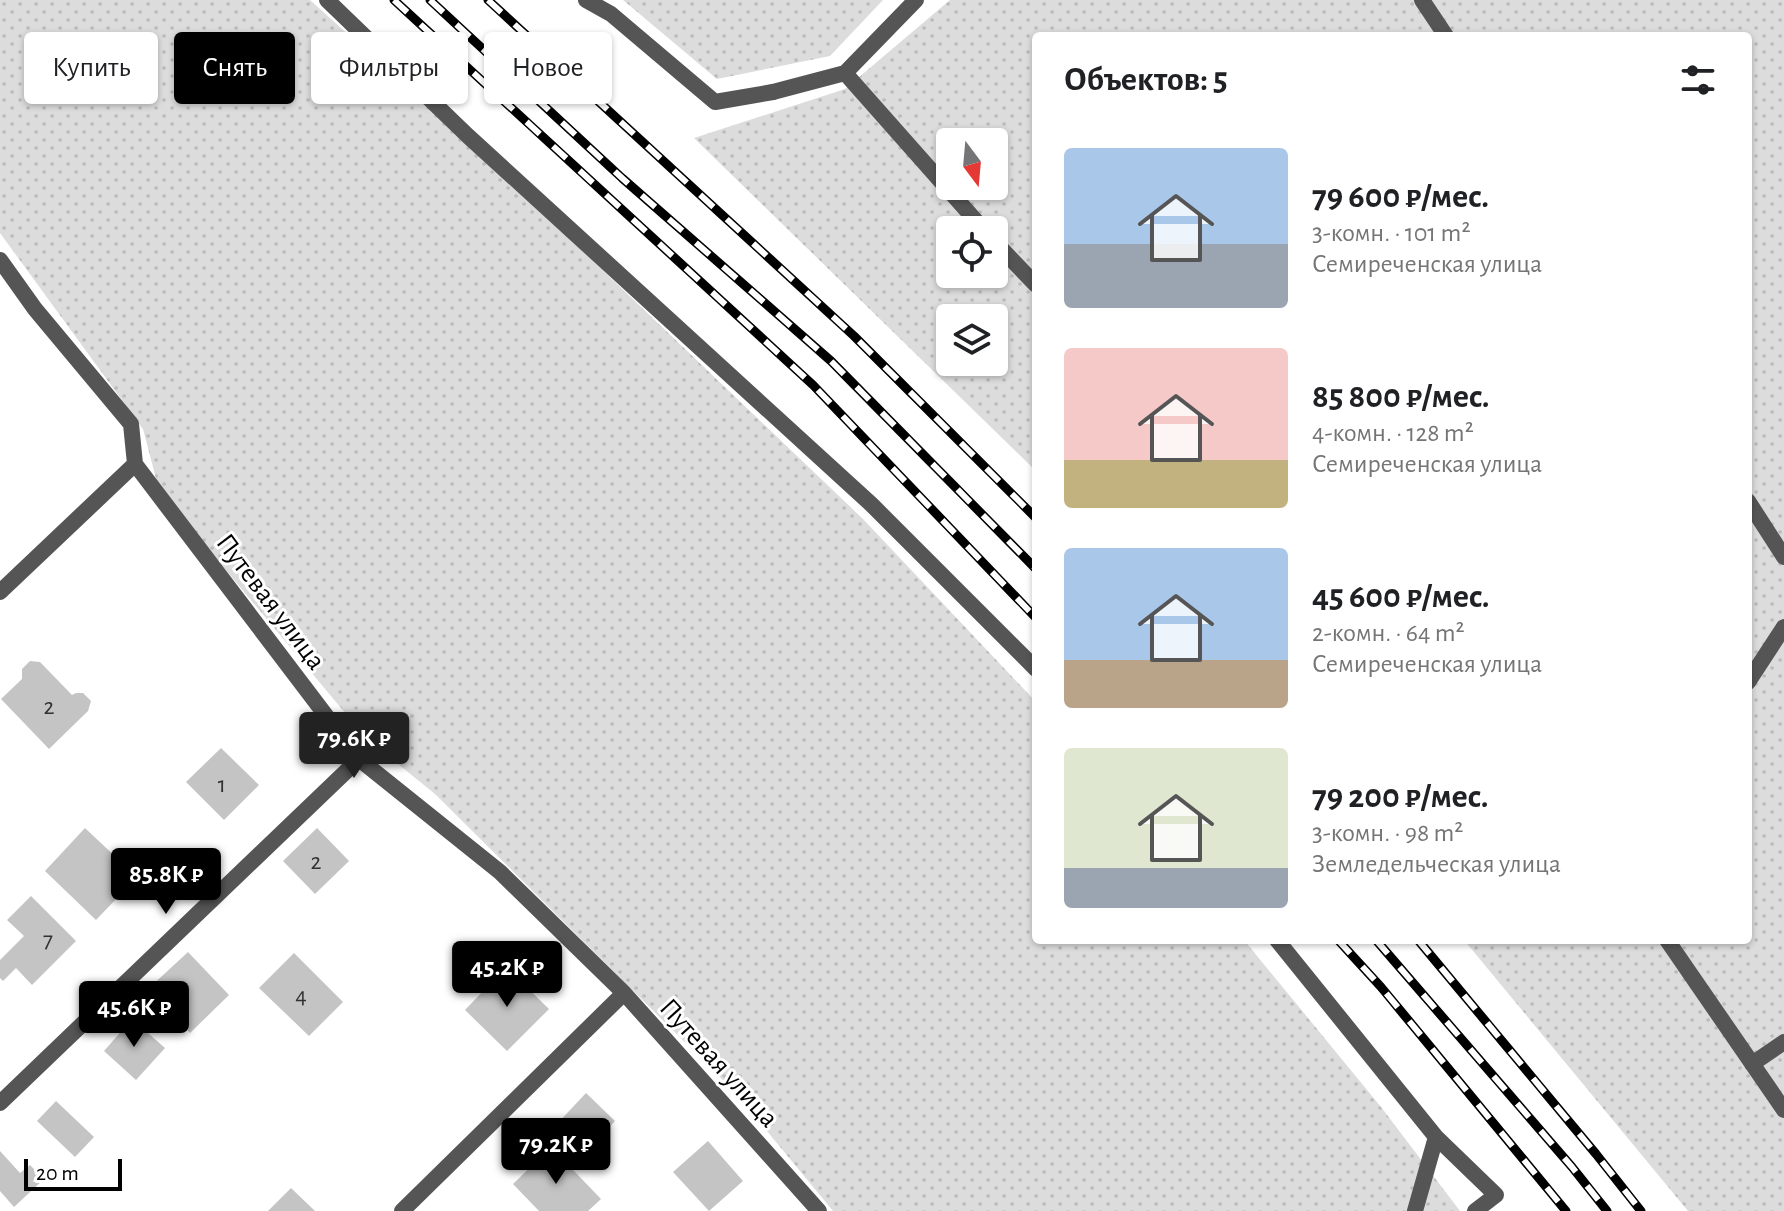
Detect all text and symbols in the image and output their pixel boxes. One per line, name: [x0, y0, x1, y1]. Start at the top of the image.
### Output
chip: Купить: [24, 32, 158, 104]
chip: Снять: [174, 32, 295, 104]
chip: Фильтры: [311, 32, 468, 104]
chip: Новое: [484, 32, 612, 104]
icon: filters: [1676, 58, 1720, 102]
text: Объектов: 5: [1064, 63, 1228, 97]
north arrow: [936, 128, 1008, 200]
map controls: [936, 128, 1008, 376]
icon: home: [1128, 180, 1224, 276]
text: 79 600 ₽/мес.: [1312, 180, 1489, 214]
button: locate: [936, 216, 1008, 288]
text: 3-комн. · 101 m²: [1312, 220, 1470, 246]
text: Семиреченская улица: [1312, 251, 1542, 277]
button: layers: [936, 304, 1008, 376]
icon: home: [1128, 380, 1224, 476]
text: 85 800 ₽/мес.: [1312, 380, 1490, 414]
text: 4-комн. · 128 m²: [1312, 420, 1474, 446]
text: Семиреченская улица: [1312, 451, 1542, 477]
street label: Путевая улица: [210, 529, 330, 676]
icon: home: [1128, 580, 1224, 676]
text: 45 600 ₽/мес.: [1312, 580, 1490, 614]
text: 2-комн. · 64 m²: [1312, 620, 1465, 646]
text: Семиреченская улица: [1312, 651, 1542, 677]
house number: 2: [44, 695, 55, 719]
pin: 79.6K ₽: [280, 712, 428, 780]
text: 79.6K ₽: [317, 725, 391, 751]
house number: 1: [218, 773, 226, 797]
icon: home: [1128, 780, 1224, 876]
text: 79 200 ₽/мес.: [1312, 780, 1489, 814]
text: 3-комн. · 98 m²: [1312, 820, 1463, 846]
pin: 85.8K ₽: [92, 848, 240, 916]
house number: 2: [311, 850, 322, 874]
text: Земледельческая улица: [1312, 851, 1561, 877]
text: 85.8K ₽: [129, 861, 203, 887]
house number: 7: [43, 928, 53, 952]
pin: 45.2K ₽: [433, 941, 581, 1009]
text: 45.2K ₽: [470, 954, 544, 980]
pin: 45.6K ₽: [60, 981, 208, 1049]
house number: 4: [295, 984, 307, 1008]
text: 45.6K ₽: [97, 994, 171, 1020]
street label: Путевая улица: [654, 994, 783, 1133]
pin: 79.2K ₽: [482, 1118, 630, 1186]
text: 79.2K ₽: [519, 1131, 593, 1157]
scale bar: [24, 1155, 122, 1191]
text: 20 m: [36, 1162, 79, 1184]

